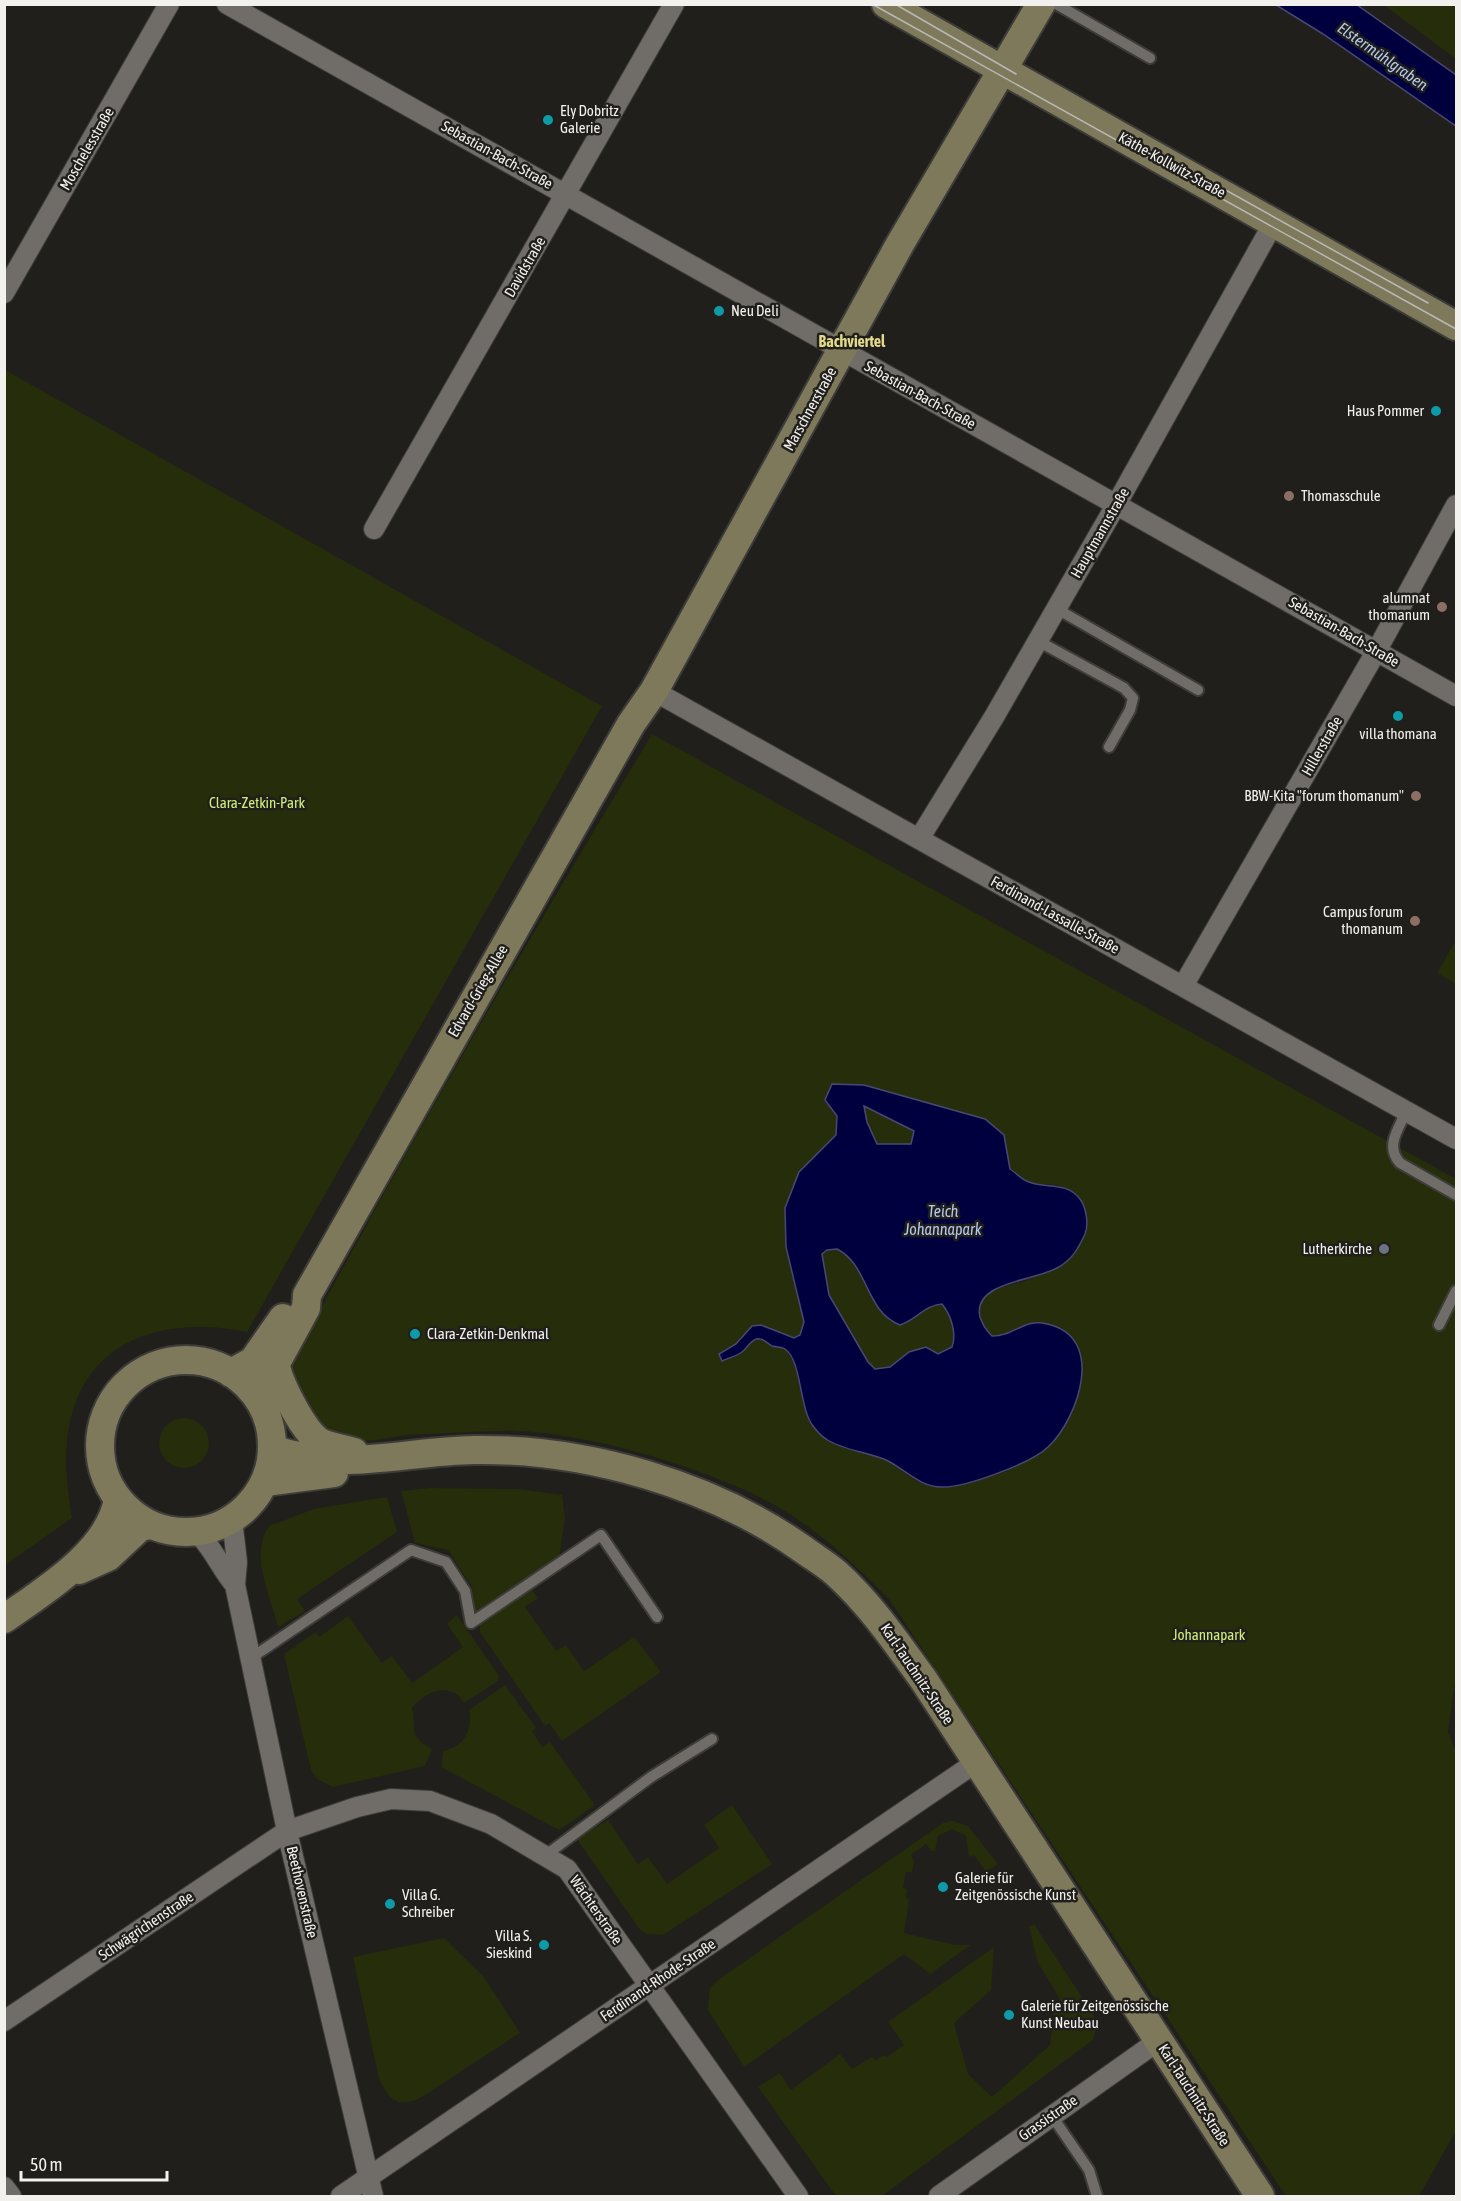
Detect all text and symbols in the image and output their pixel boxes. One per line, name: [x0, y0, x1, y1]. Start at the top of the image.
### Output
water label: Elstermühlgraben: [1334, 18, 1432, 95]
place label: Ely Dobritz Galerie: [560, 102, 619, 136]
street label: Moschelesstraße: [56, 104, 117, 193]
marker: Ely Dobritz Galerie: [541, 113, 555, 127]
street label: Sebastian-Bach-Straße: [439, 117, 556, 192]
street label: Käthe-Kollwitz-Straße: [1116, 128, 1229, 201]
street label: Davidstraße: [501, 233, 549, 300]
place label: Neu Deli: [731, 302, 779, 319]
marker: Neu Deli: [712, 304, 726, 318]
district label: Bachviertel: [819, 332, 886, 350]
street label: Sebastian-Bach-Straße: [862, 357, 979, 432]
street label: Marschnerstraße: [780, 364, 840, 453]
place label: Haus Pommer: [1347, 402, 1425, 419]
marker: Haus Pommer: [1429, 404, 1443, 418]
street label: Hauptmannstraße: [1067, 484, 1132, 581]
place label: Thomasschule: [1301, 487, 1381, 504]
marker: Thomasschule: [1282, 489, 1296, 503]
place label: alumnat thomanum: [1368, 589, 1430, 623]
street label: Sebastian-Bach-Straße: [1286, 593, 1403, 670]
marker: alumnat thomanum: [1435, 600, 1449, 614]
marker: villa thomana: [1391, 709, 1405, 723]
street label: Hillerstraße: [1298, 713, 1345, 778]
place label: villa thomana: [1359, 725, 1437, 742]
place label: BBW-Kita "forum thomanum": [1244, 787, 1404, 804]
marker: BBW-Kita "forum thomanum": [1409, 789, 1423, 803]
park label: Clara-Zetkin-Park: [209, 794, 305, 811]
street label: Ferdinand-Lassalle-Straße: [988, 872, 1123, 957]
place label: Campus forum thomanum: [1323, 903, 1403, 937]
marker: Campus forum thomanum: [1408, 914, 1422, 928]
street label: Edvard-Grieg-Allee: [444, 942, 511, 1040]
water label: Teich Johannapark: [903, 1202, 983, 1239]
place label: Lutherkirche: [1302, 1240, 1372, 1257]
marker: Lutherkirche: [1377, 1242, 1391, 1256]
place label: Clara-Zetkin-Denkmal: [427, 1325, 549, 1342]
marker: Clara-Zetkin-Denkmal: [408, 1327, 422, 1341]
street label: Karl-Tauchnitz-Straße: [877, 1620, 957, 1727]
park label: Johannapark: [1173, 1626, 1246, 1643]
street label: Beethovenstraße: [284, 1844, 321, 1940]
place label: Galerie für Zeitgenössische Kunst: [955, 1869, 1076, 1903]
street label: Wächterstraße: [566, 1872, 626, 1948]
marker: Galerie für Zeitgenössische Kunst: [936, 1880, 950, 1894]
place label: Villa G. Schreiber: [402, 1886, 455, 1920]
street label: Schwägrichenstraße: [95, 1887, 197, 1964]
marker: Villa G. Schreiber: [383, 1897, 397, 1911]
place label: Villa S. Sieskind: [486, 1927, 532, 1961]
street label: Ferdinand-Rhode-Straße: [597, 1935, 719, 2024]
marker: Villa S. Sieskind: [537, 1938, 551, 1952]
place label: Galerie für Zeitgenössische Kunst Neubau: [1021, 1997, 1169, 2031]
marker: Galerie für Zeitgenössische Kunst Neubau: [1002, 2008, 1016, 2022]
street label: Karl-Tauchnitz-Straße: [1155, 2041, 1234, 2149]
street label: Grassistraße: [1015, 2091, 1080, 2144]
scale bar: [21, 2144, 166, 2182]
text: 50 m: [30, 2154, 62, 2175]

